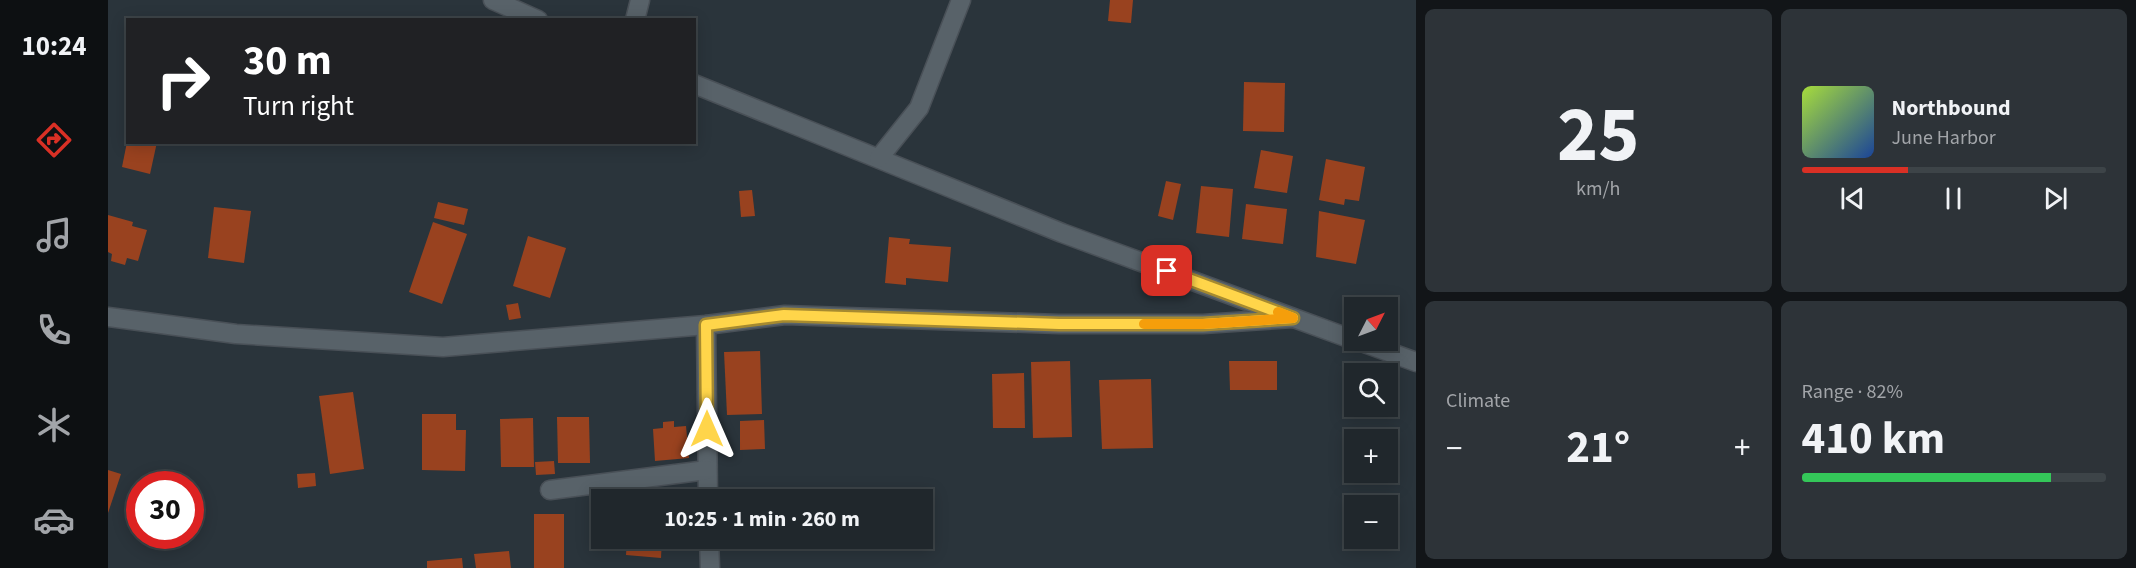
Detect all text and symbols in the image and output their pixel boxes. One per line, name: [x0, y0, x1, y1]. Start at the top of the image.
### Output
text: 10:24: [21, 27, 87, 66]
text: 30 m: [243, 31, 332, 91]
icon: right: [144, 42, 222, 120]
text: 25: [1557, 80, 1639, 191]
text: Turn right: [243, 87, 354, 126]
text: Northbound: [1892, 92, 2011, 124]
icon: directions: [33, 119, 75, 161]
text: June Harbor: [1892, 124, 1996, 152]
text: km/h: [1576, 175, 1620, 203]
icon: previous: [1836, 182, 1869, 215]
icon: pause: [1937, 182, 1970, 215]
icon: next: [2039, 182, 2072, 215]
icon: music: [33, 214, 75, 256]
pin: [1141, 245, 1192, 296]
icon: arrive: [1150, 254, 1183, 287]
north arrow: [1344, 297, 1398, 351]
map controls: [1344, 297, 1398, 549]
icon: phone: [33, 309, 75, 351]
button: search: [1344, 363, 1398, 417]
text: Range · 82%: [1802, 378, 1903, 406]
text: Climate: [1446, 387, 1510, 415]
position arrow: [675, 397, 739, 461]
icon: climate: [33, 404, 75, 446]
text: 410 km: [1802, 407, 1945, 471]
text: 21°: [1566, 416, 1630, 480]
text: −: [1446, 425, 1462, 472]
text: +: [1734, 425, 1750, 472]
button: +: [1344, 429, 1398, 483]
speed limit sign: 30: [126, 471, 204, 549]
button: −: [1344, 495, 1398, 549]
icon: car: [33, 499, 75, 541]
text: 10:25 · 1 min · 260 m: [664, 503, 860, 535]

